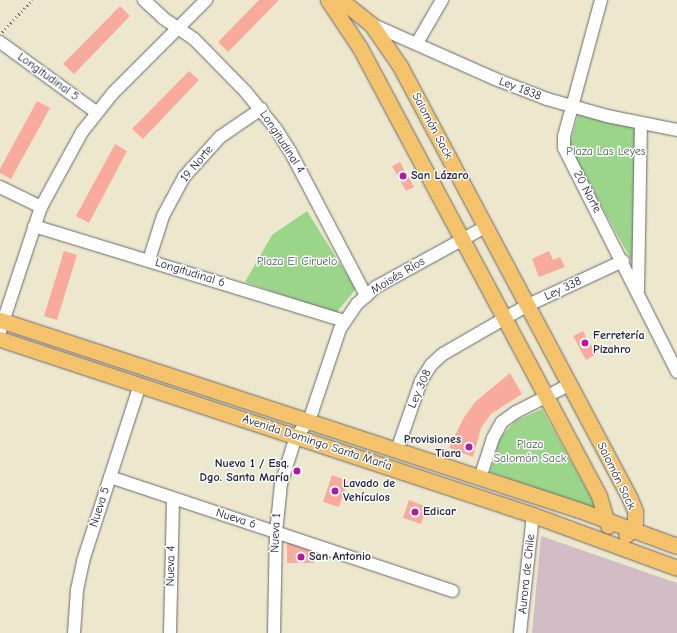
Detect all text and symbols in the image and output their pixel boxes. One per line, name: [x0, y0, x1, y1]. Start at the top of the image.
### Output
street label: Longitudinal 5: [14, 50, 82, 104]
street label: Ley 1838: [497, 74, 543, 104]
street label: Salomón Sack: [408, 90, 456, 162]
street label: Longitudinal 4: [256, 108, 308, 176]
street label: 19 Norte: [178, 143, 216, 185]
park label: Plaza Las Leyes: [566, 145, 646, 159]
street label: 20 Norte: [570, 168, 604, 216]
place label: San Lázaro: [411, 169, 469, 183]
marker: San Lázaro: [398, 171, 408, 181]
street label: Moisés Ríos: [368, 254, 428, 298]
park label: Plaza El Ciruelo: [257, 255, 337, 269]
street label: Longitudinal 6: [153, 256, 227, 290]
street label: Ley 338: [542, 274, 584, 304]
place label: Ferretería Pizahro: [593, 329, 644, 357]
marker: Ferretería Pizahro: [580, 338, 590, 348]
street label: Ley 308: [405, 367, 435, 411]
street label: Avenida Domingo Santa María: [240, 412, 394, 474]
place label: Provisiones Tiara: [404, 433, 461, 461]
park label: Plaza Salomón Sack: [493, 438, 567, 466]
street label: Salomón Sack: [594, 440, 638, 512]
marker: Provisiones Tiara: [464, 442, 474, 452]
place label: Nueva 1 / Esq. Dgo. Santa María: [199, 457, 289, 485]
marker: Nueva 1 / Esq. Dgo. Santa María: [292, 466, 302, 476]
place label: Lavado de Vehículos: [343, 477, 395, 505]
street label: Nueva 5: [87, 485, 113, 529]
marker: Lavado de Vehículos: [330, 486, 340, 496]
place label: Edicar: [423, 505, 456, 519]
street label: Nueva 6: [214, 506, 258, 532]
marker: Edicar: [410, 507, 420, 517]
street label: Nueva 1: [268, 513, 284, 553]
street label: Aurora de Chile: [516, 533, 538, 615]
street label: Nueva 4: [163, 545, 179, 587]
place label: San Antonio: [309, 550, 371, 564]
marker: San Antonio: [296, 552, 306, 562]

